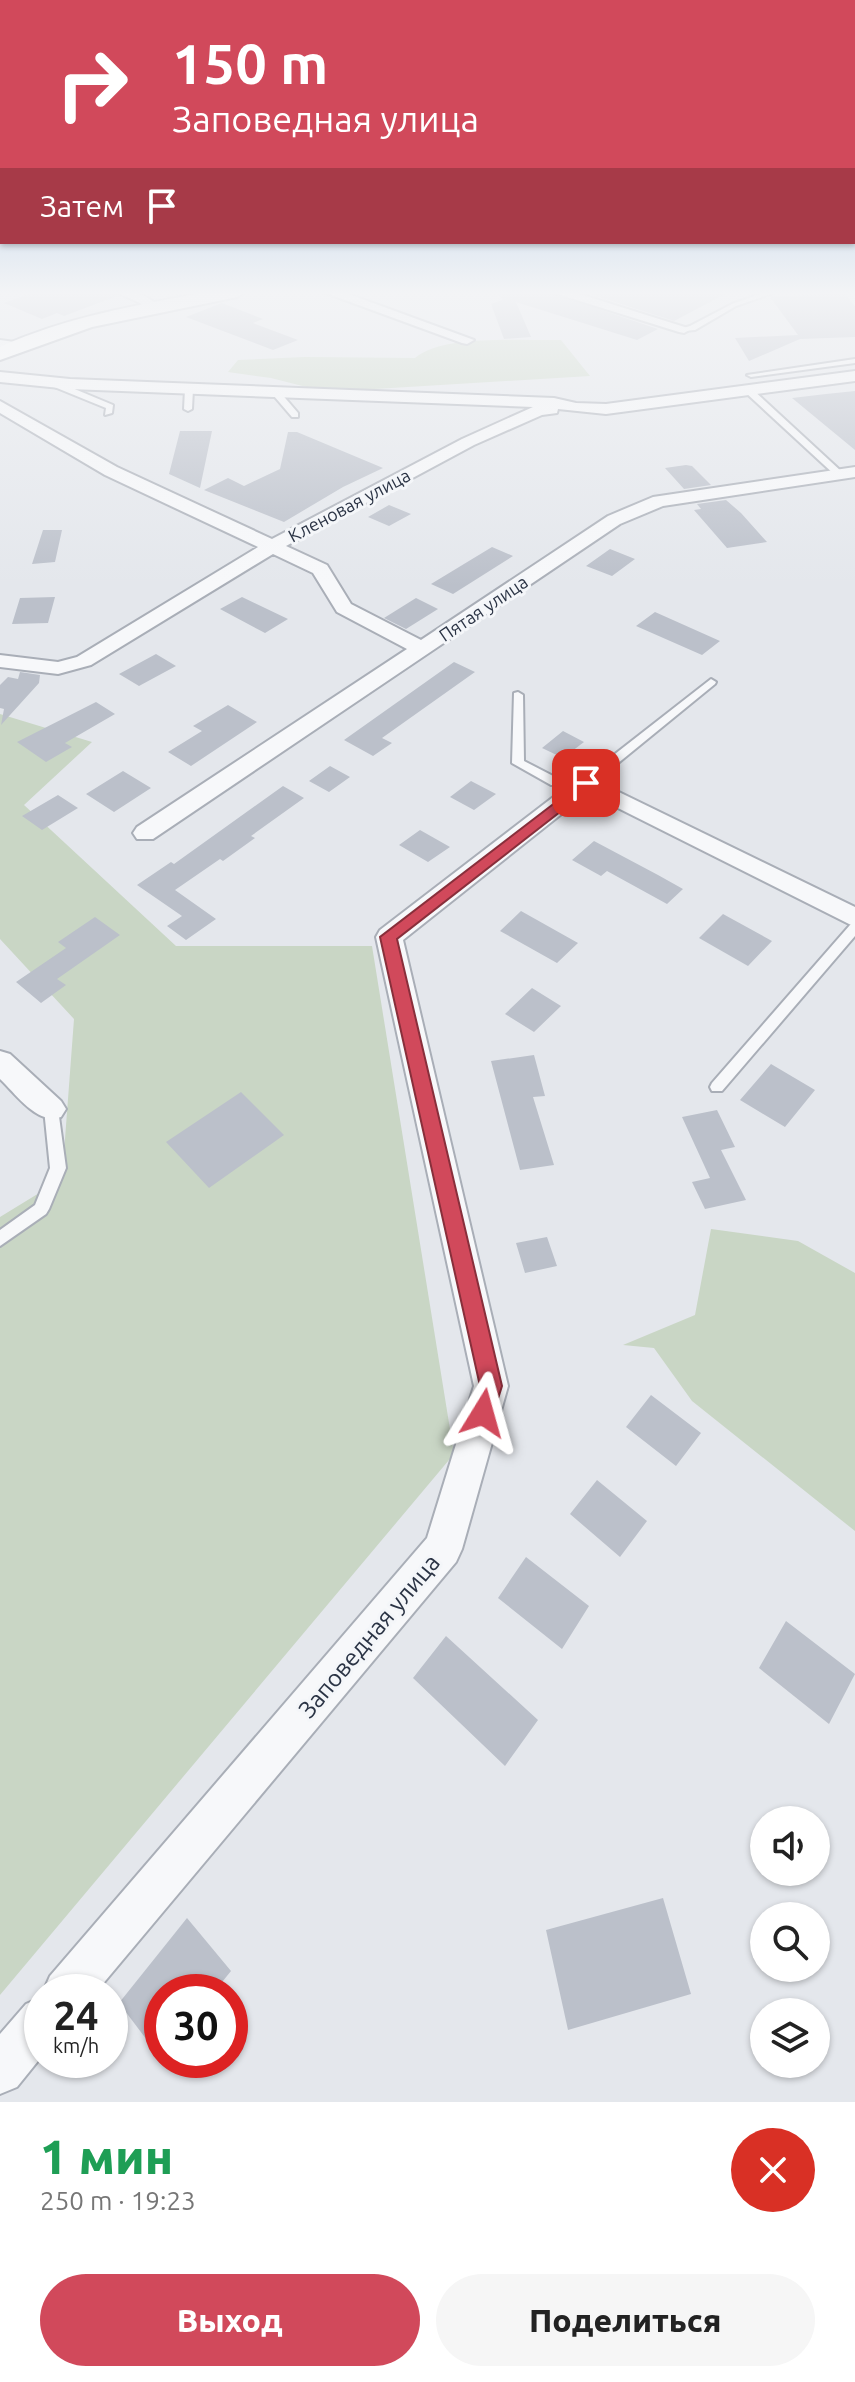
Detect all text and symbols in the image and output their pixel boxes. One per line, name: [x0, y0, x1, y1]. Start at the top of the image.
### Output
icon: right: [40, 32, 144, 136]
text: 150 m: [172, 32, 328, 95]
text: Заповедная улица: [172, 98, 479, 139]
icon: arrive: [140, 184, 184, 228]
text: Затем: [40, 189, 124, 223]
street label: Кленовая улица: [285, 464, 413, 546]
street label: Пятая улица: [435, 571, 531, 645]
pin: [552, 749, 620, 817]
icon: arrive: [564, 761, 608, 805]
position arrow: [441, 1371, 525, 1455]
street label: Заповедная улица: [293, 1549, 445, 1723]
map controls: [750, 1806, 830, 2078]
button: sound: [750, 1806, 830, 1886]
button: search: [750, 1902, 830, 1982]
speed limit sign: 30: [144, 1974, 248, 2078]
text: 24: [53, 1993, 99, 2038]
button: layers: [750, 1998, 830, 2078]
text: km/h: [53, 2034, 99, 2057]
button: close: [731, 2128, 815, 2212]
text: 1 мин: [40, 2129, 173, 2183]
text: 250 m · 19:23: [40, 2186, 196, 2215]
button: Выход: [40, 2274, 420, 2366]
button: Поделиться: [436, 2274, 815, 2366]

